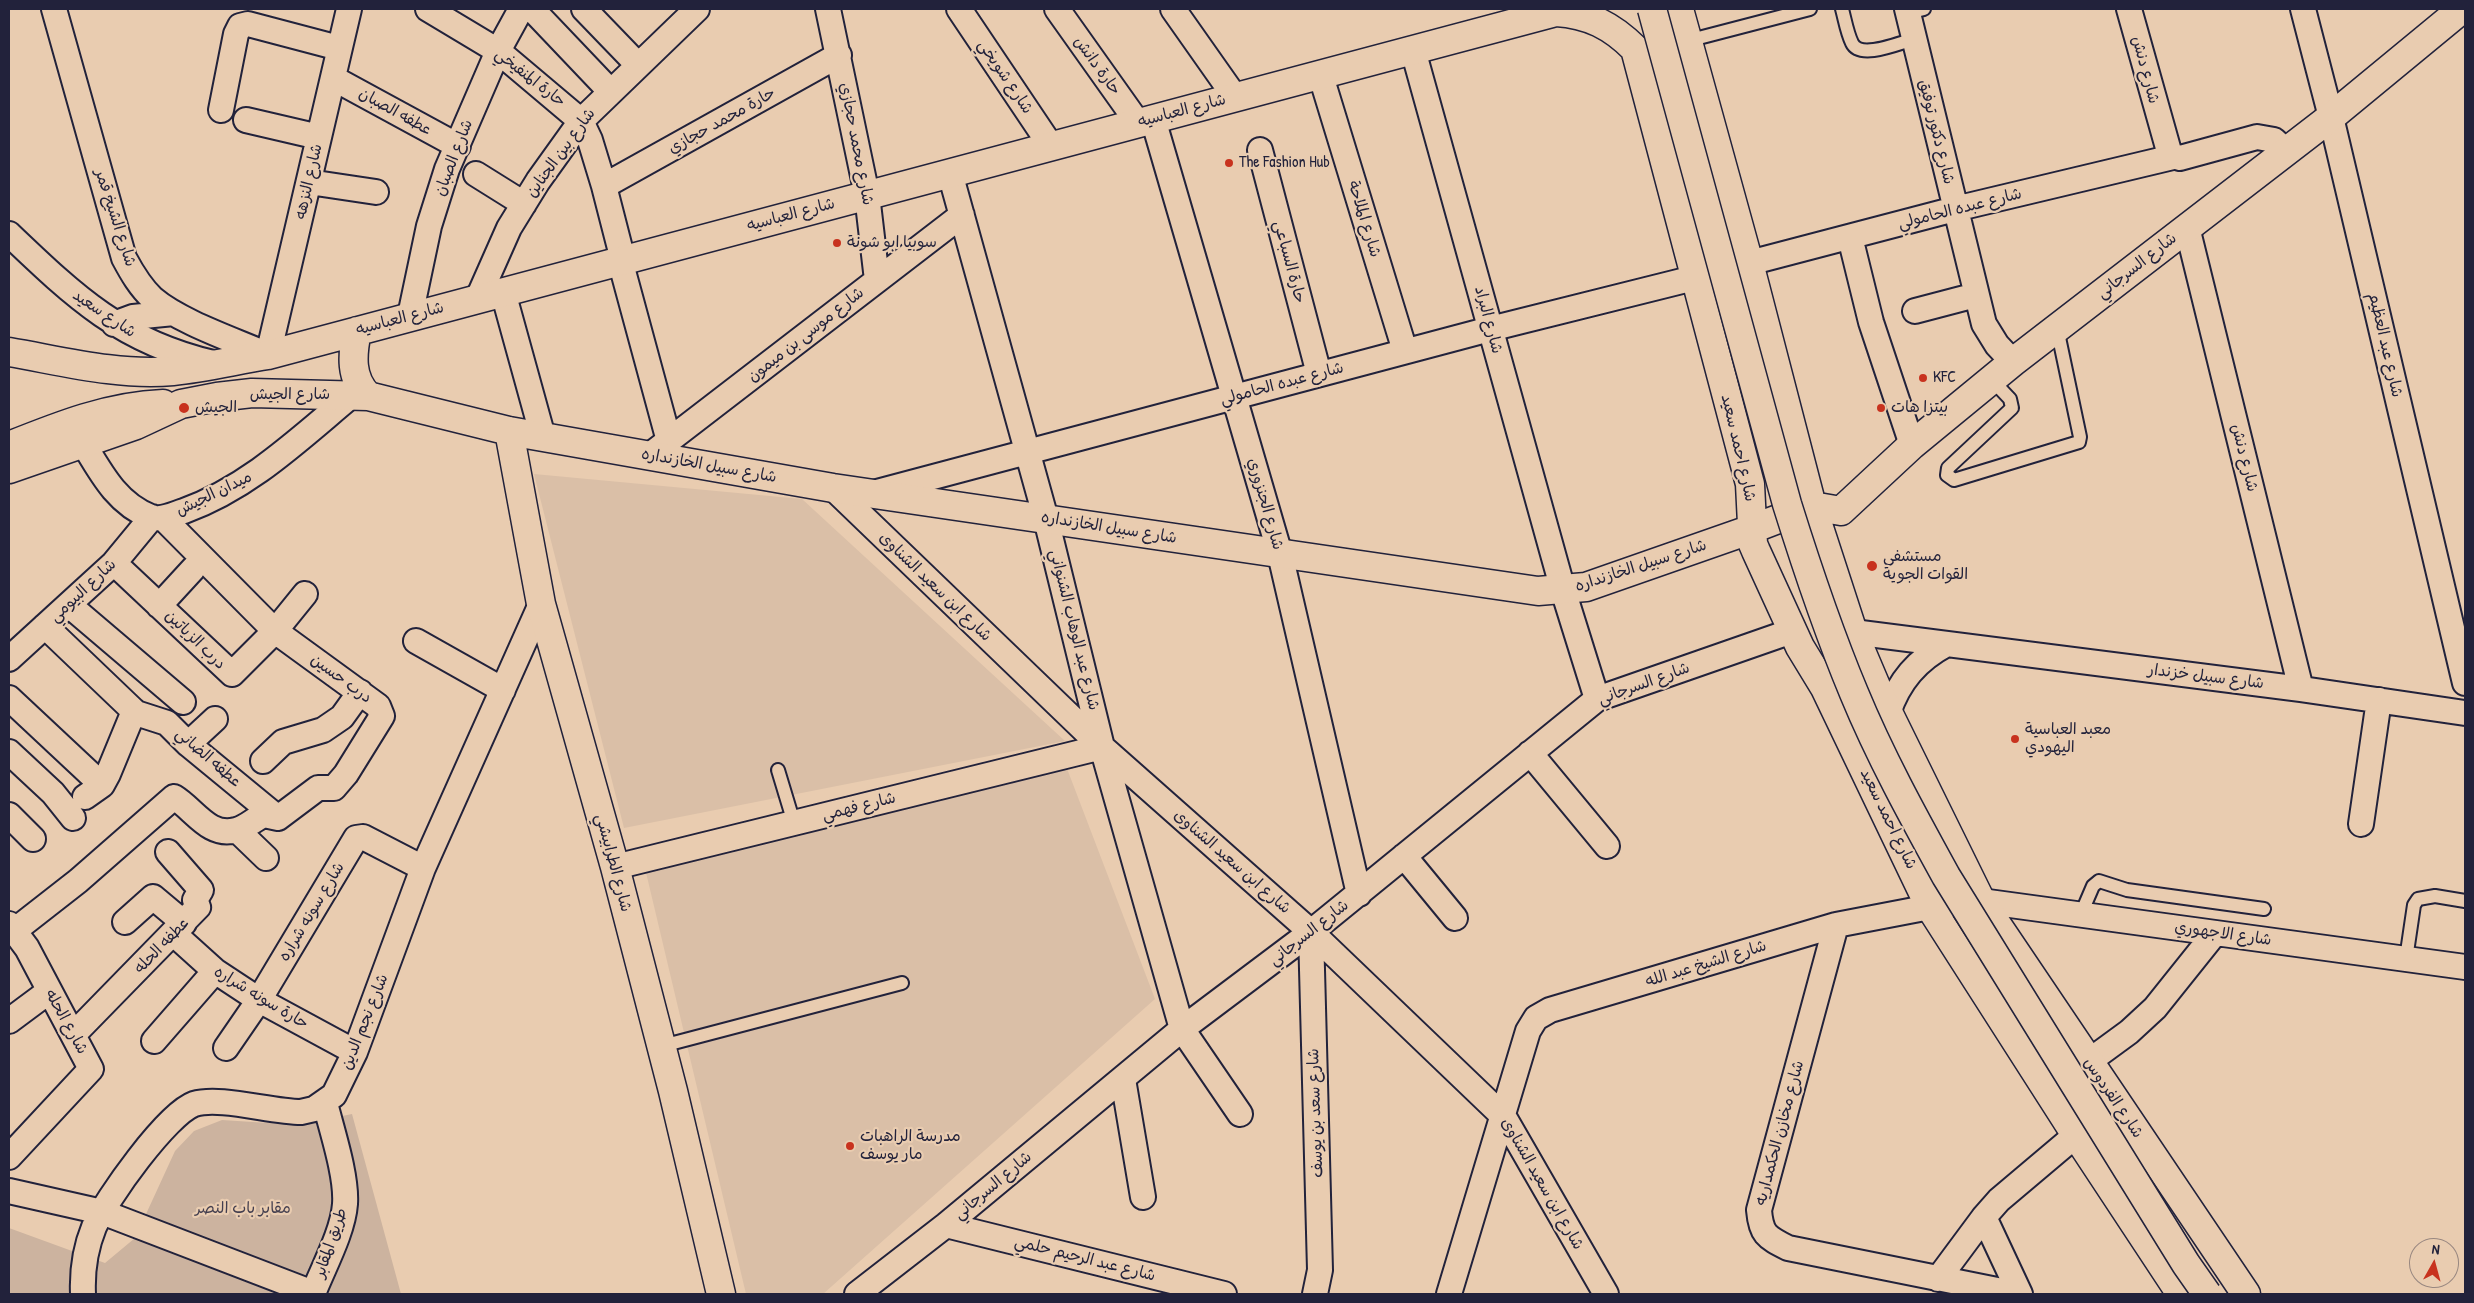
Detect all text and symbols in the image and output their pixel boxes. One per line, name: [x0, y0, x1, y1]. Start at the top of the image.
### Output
street label: حارة دانش: [1069, 33, 1125, 99]
street label: شارع دنش: [2127, 34, 2163, 106]
street label: شارع شويخي: [973, 36, 1037, 118]
street label: حارة المنفيخي: [491, 45, 569, 111]
street label: شارع دكتور توفيق: [1914, 78, 1958, 186]
street label: شارع محمد حجازي: [835, 81, 877, 207]
street label: عطفه الصبان: [355, 84, 435, 140]
street label: حارة محمد حجازي: [665, 84, 779, 158]
street label: شارع العباسيه: [1136, 90, 1228, 132]
street label: شارع بين الجناين: [522, 105, 600, 201]
street label: شارع الصبان: [431, 117, 477, 199]
street label: شارع النزهه: [291, 142, 327, 222]
place label: The Fashion Hub: [1239, 153, 1330, 173]
marker: The Fashion Hub: [1223, 157, 1235, 169]
street label: شارع الشيخ قمر: [90, 167, 140, 269]
street label: شارع الملاحة: [1343, 178, 1385, 260]
street label: شارع عبده الحامولي: [1896, 184, 2024, 234]
street label: شارع العباسيه: [745, 194, 837, 236]
street label: حارة السباعي: [1269, 219, 1309, 305]
street label: شارع السرجاني: [2093, 229, 2181, 303]
place label: سوبيا ابو شونة: [847, 233, 937, 253]
marker: سوبيا ابو شونة: [831, 237, 843, 249]
street label: شارع موسى بن ميمون: [744, 284, 868, 386]
street label: شارع البراد: [1470, 284, 1506, 356]
street label: شارع سعيد: [69, 286, 139, 342]
street label: شارع عبد العظيم: [2364, 291, 2406, 399]
street label: شارع العباسيه: [354, 298, 446, 340]
street label: شارع عبده الحامولي: [1218, 358, 1346, 410]
place label: KFC: [1933, 368, 1956, 388]
marker: KFC: [1917, 372, 1929, 384]
street label: شارع الجيش: [250, 385, 330, 405]
street label: شارع احمد سعيد: [1716, 393, 1760, 503]
place label: الجيش: [195, 398, 237, 418]
place label: بيتزا هات: [1891, 398, 1948, 418]
marker: الجيش: [177, 401, 191, 415]
marker: بيتزا هات: [1875, 402, 1887, 414]
street label: شارع دنش: [2226, 422, 2262, 494]
street label: شارع سبيل الخازنداره: [640, 445, 778, 487]
street label: شارع الجنزوري: [1243, 456, 1287, 552]
street label: ميدان الجيش: [173, 467, 255, 521]
street label: شارع سبيل الخازنداره: [1040, 508, 1178, 548]
street label: شارع ابن سعيد الشناوى: [875, 528, 995, 646]
street label: شارع سبيل الخازنداره: [1573, 536, 1709, 596]
place label: مستشفى القوات الجوية: [1883, 547, 1968, 585]
street label: شارع عبد الوهاب الشنواني: [1045, 548, 1103, 712]
street label: شارع البيومي: [46, 555, 120, 627]
marker: مستشفى القوات الجوية: [1865, 559, 1879, 573]
street label: درب الزياتين: [161, 606, 229, 674]
street label: درب حسين: [307, 650, 375, 708]
street label: شارع السرجاني: [1596, 659, 1692, 709]
street label: شارع سبيل خزندار: [2147, 660, 2265, 694]
place label: معبد العباسية اليهودي: [2025, 720, 2111, 758]
street label: عطفه الضاني: [171, 724, 245, 792]
marker: معبد العباسية اليهودي: [2009, 733, 2021, 745]
street label: شارع احمد سعيد: [1855, 766, 1921, 872]
street label: شارع فهمي: [820, 789, 898, 825]
street label: شارع ابن سعيد الشناوى: [1169, 806, 1295, 918]
street label: شارع الطرابيشي: [591, 812, 635, 914]
street label: شارع سونه شراره: [275, 859, 349, 965]
street label: شارع السرجاني: [1265, 896, 1353, 970]
street label: عطفه الحله: [131, 914, 193, 978]
street label: شارع الاجهوري: [2173, 918, 2273, 950]
street label: شارع الشيخ عبد الله: [1643, 936, 1769, 992]
street label: حارة سونه شراره: [210, 962, 312, 1034]
street label: شارع نجم الدين: [337, 971, 393, 1073]
street label: شارع الحله: [40, 986, 92, 1058]
street label: شارع سعد بن يوسف: [1304, 1048, 1328, 1178]
street label: شارع الفردوس: [2079, 1054, 2147, 1142]
street label: شارع مخازن الحكمداريه: [1751, 1058, 1809, 1208]
street label: شارع ابن سعيد الشناوى: [1496, 1115, 1588, 1253]
place label: مدرسة الراهبات مار يوسف: [860, 1127, 961, 1165]
marker: مدرسة الراهبات مار يوسف: [844, 1140, 856, 1152]
street label: شارع السرجاني: [950, 1148, 1036, 1224]
park label: مقابر باب النصر: [195, 1199, 291, 1219]
street label: طريق المقابر: [310, 1206, 352, 1280]
street label: شارع عبد الرحيم حلمي: [1013, 1232, 1157, 1286]
north arrow: [2409, 1238, 2459, 1288]
text: N: [2431, 1239, 2441, 1258]

